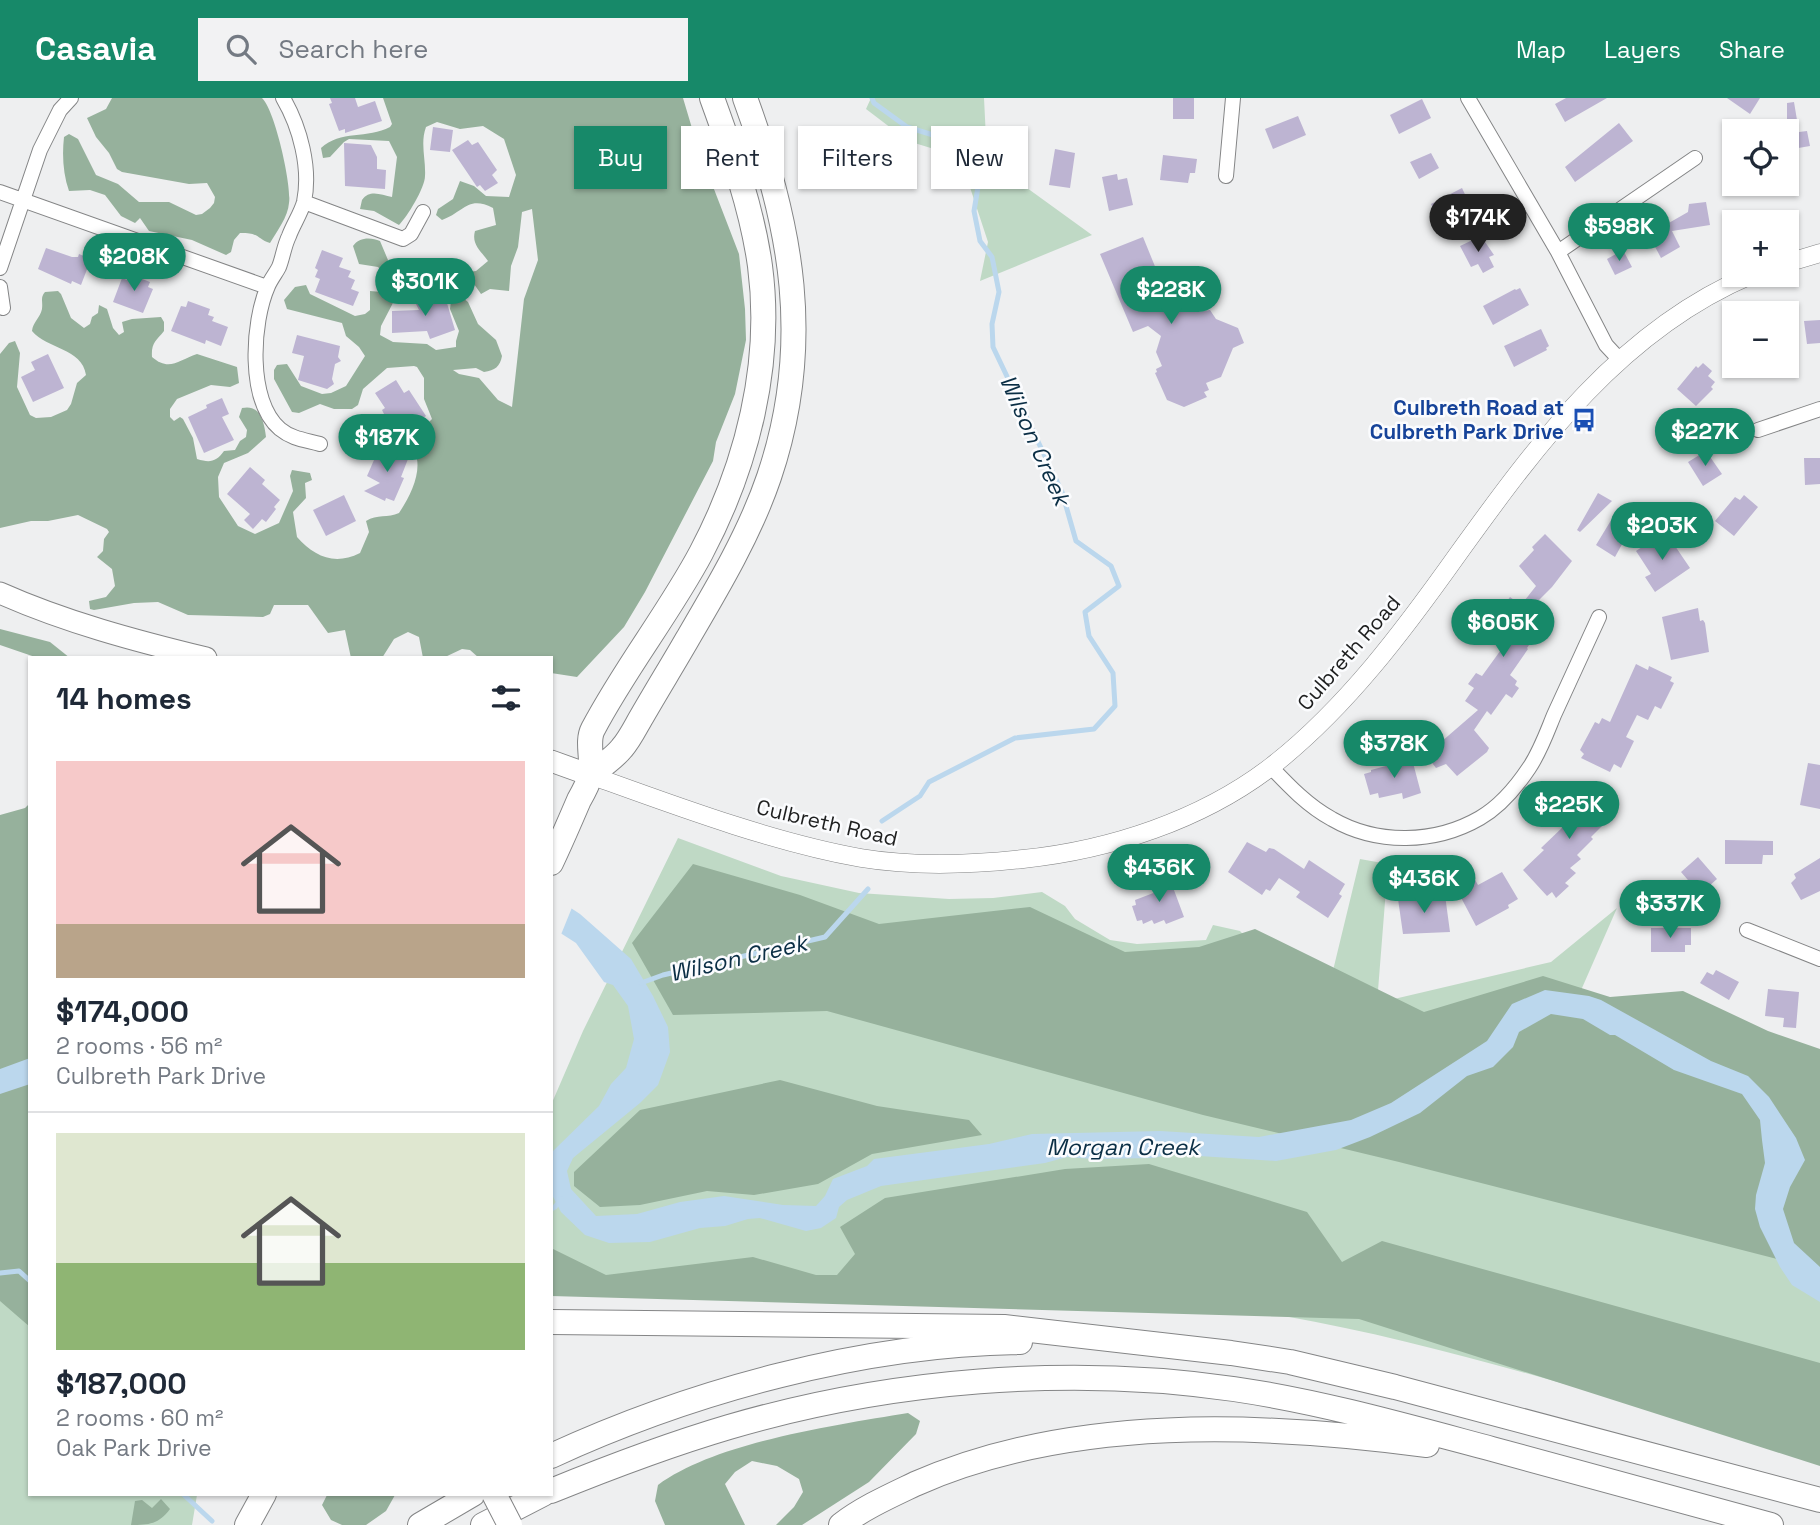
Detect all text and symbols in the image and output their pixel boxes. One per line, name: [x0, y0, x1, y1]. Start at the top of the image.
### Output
search box: [198, 18, 688, 81]
text: Casavia: [35, 28, 156, 70]
icon: search: [222, 30, 260, 68]
text: Search here: [278, 32, 428, 66]
text: Map: [1516, 34, 1566, 65]
text: Layers: [1604, 34, 1681, 65]
text: Share: [1719, 34, 1785, 65]
map controls: [1722, 119, 1799, 378]
button: locate: [1722, 119, 1799, 196]
chip: Buy: [574, 126, 667, 189]
chip: Rent: [681, 126, 784, 189]
chip: Filters: [798, 126, 917, 189]
chip: New: [931, 126, 1028, 189]
pin: $174K: [1429, 194, 1527, 254]
text: $174K: [1445, 202, 1511, 232]
pin: $598K: [1570, 204, 1668, 263]
button: +: [1722, 210, 1799, 287]
text: $598K: [1584, 211, 1654, 241]
pin: $208K: [85, 234, 183, 293]
text: $208K: [99, 241, 169, 271]
pin: $301K: [376, 258, 474, 318]
text: $301K: [391, 266, 459, 296]
pin: $228K: [1122, 266, 1220, 326]
text: $228K: [1136, 274, 1206, 304]
button: −: [1722, 301, 1799, 378]
water label: Wilson Creek: [993, 370, 1078, 513]
place label: Culbreth Road at Culbreth Park Drive: [1370, 394, 1564, 445]
bus stop icon: Culbreth Road at Culbreth Park Drive: [1570, 406, 1598, 434]
pin: $227K: [1656, 408, 1754, 468]
pin: $187K: [338, 414, 436, 474]
text: $227K: [1671, 416, 1739, 446]
text: $187K: [354, 422, 420, 452]
pin: $203K: [1613, 503, 1711, 562]
text: $203K: [1627, 510, 1697, 540]
street label: Culbreth Road: [1291, 589, 1406, 716]
pin: $605K: [1454, 600, 1552, 659]
text: $605K: [1467, 607, 1539, 637]
text: 14 homes: [56, 679, 192, 718]
icon: filters: [487, 679, 525, 717]
pin: $378K: [1345, 720, 1443, 780]
text: $378K: [1360, 728, 1428, 758]
pin: $225K: [1520, 782, 1618, 841]
text: $225K: [1534, 789, 1604, 819]
street label: Culbreth Road: [754, 793, 900, 852]
icon: home: [228, 806, 354, 932]
pin: $436K: [1110, 844, 1208, 904]
text: $436K: [1123, 852, 1195, 882]
pin: $436K: [1375, 856, 1473, 915]
text: $436K: [1388, 863, 1460, 893]
pin: $337K: [1621, 880, 1719, 940]
text: $337K: [1635, 888, 1705, 918]
water label: Wilson Creek: [666, 927, 812, 988]
text: $174,000: [56, 992, 189, 1031]
text: 2 rooms · 56 m²: [56, 1031, 222, 1061]
text: Culbreth Park Drive: [56, 1061, 266, 1091]
water label: Morgan Creek: [1047, 1132, 1202, 1162]
icon: home: [228, 1178, 354, 1304]
text: $187,000: [56, 1364, 187, 1403]
text: 2 rooms · 60 m²: [56, 1403, 223, 1433]
text: Oak Park Drive: [56, 1433, 212, 1463]

